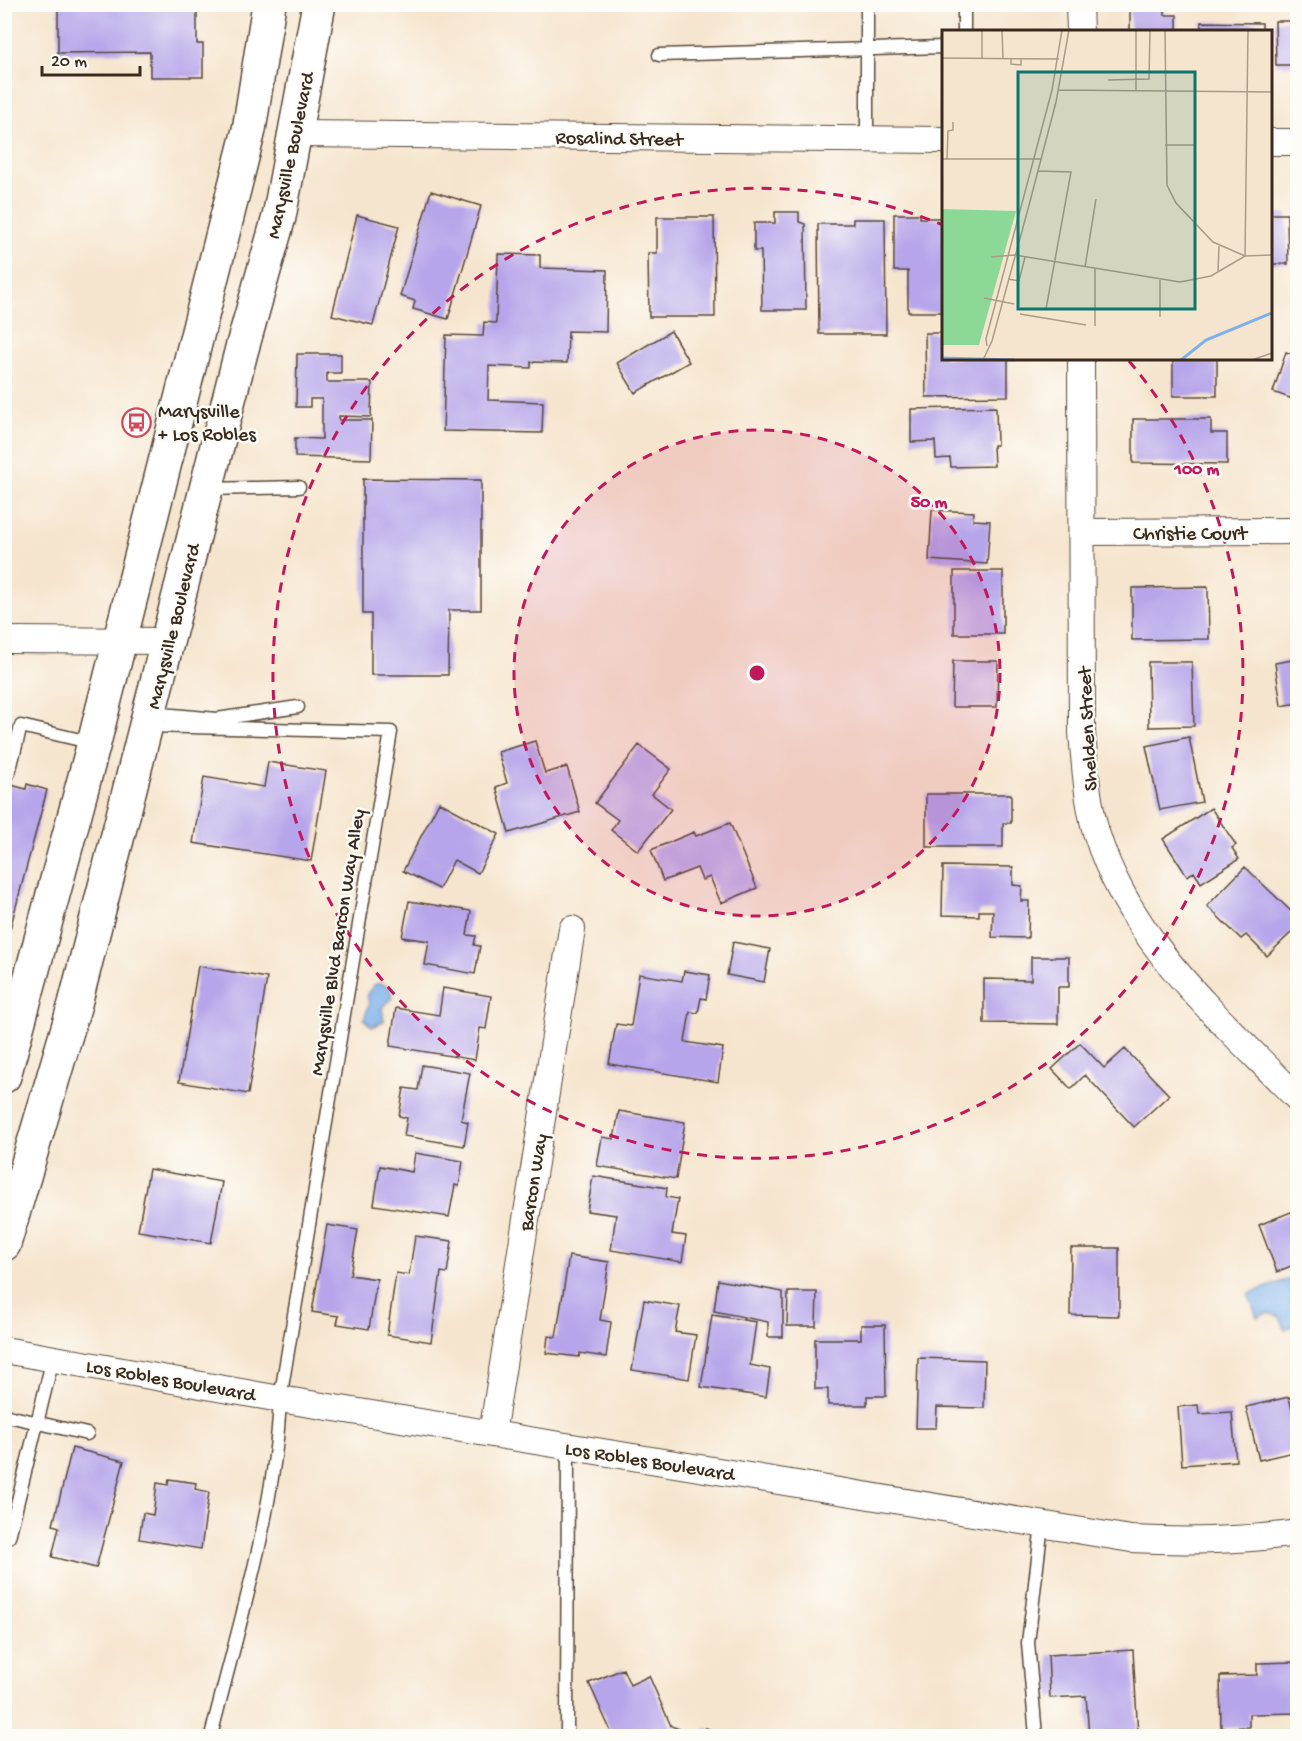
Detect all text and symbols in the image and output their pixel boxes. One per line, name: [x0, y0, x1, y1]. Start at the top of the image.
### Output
inset map: [942, 30, 1272, 360]
scale bar: [42, 39, 140, 77]
text: 20 m: [51, 52, 87, 73]
street label: Marysville Boulevard: [264, 68, 322, 241]
street label: Rosalind Street: [555, 128, 685, 153]
place label: Marysville + Los Robles: [158, 402, 256, 448]
bus stop icon: Marysville + Los Robles: [121, 406, 153, 438]
text: 100 m: [1174, 460, 1220, 481]
text: 50 m: [911, 493, 948, 514]
street label: Christie Court: [1133, 524, 1249, 547]
street label: Marysville Boulevard: [144, 540, 208, 712]
centre of rings: [747, 663, 767, 683]
street label: Shelden Street: [1075, 664, 1104, 792]
street label: Marysville Blvd Barcon Way Alley: [307, 808, 372, 1077]
street label: Barcon Way: [516, 1132, 554, 1234]
street label: Los Robles Boulevard: [84, 1356, 259, 1409]
street label: Los Robles Boulevard: [563, 1439, 738, 1489]

